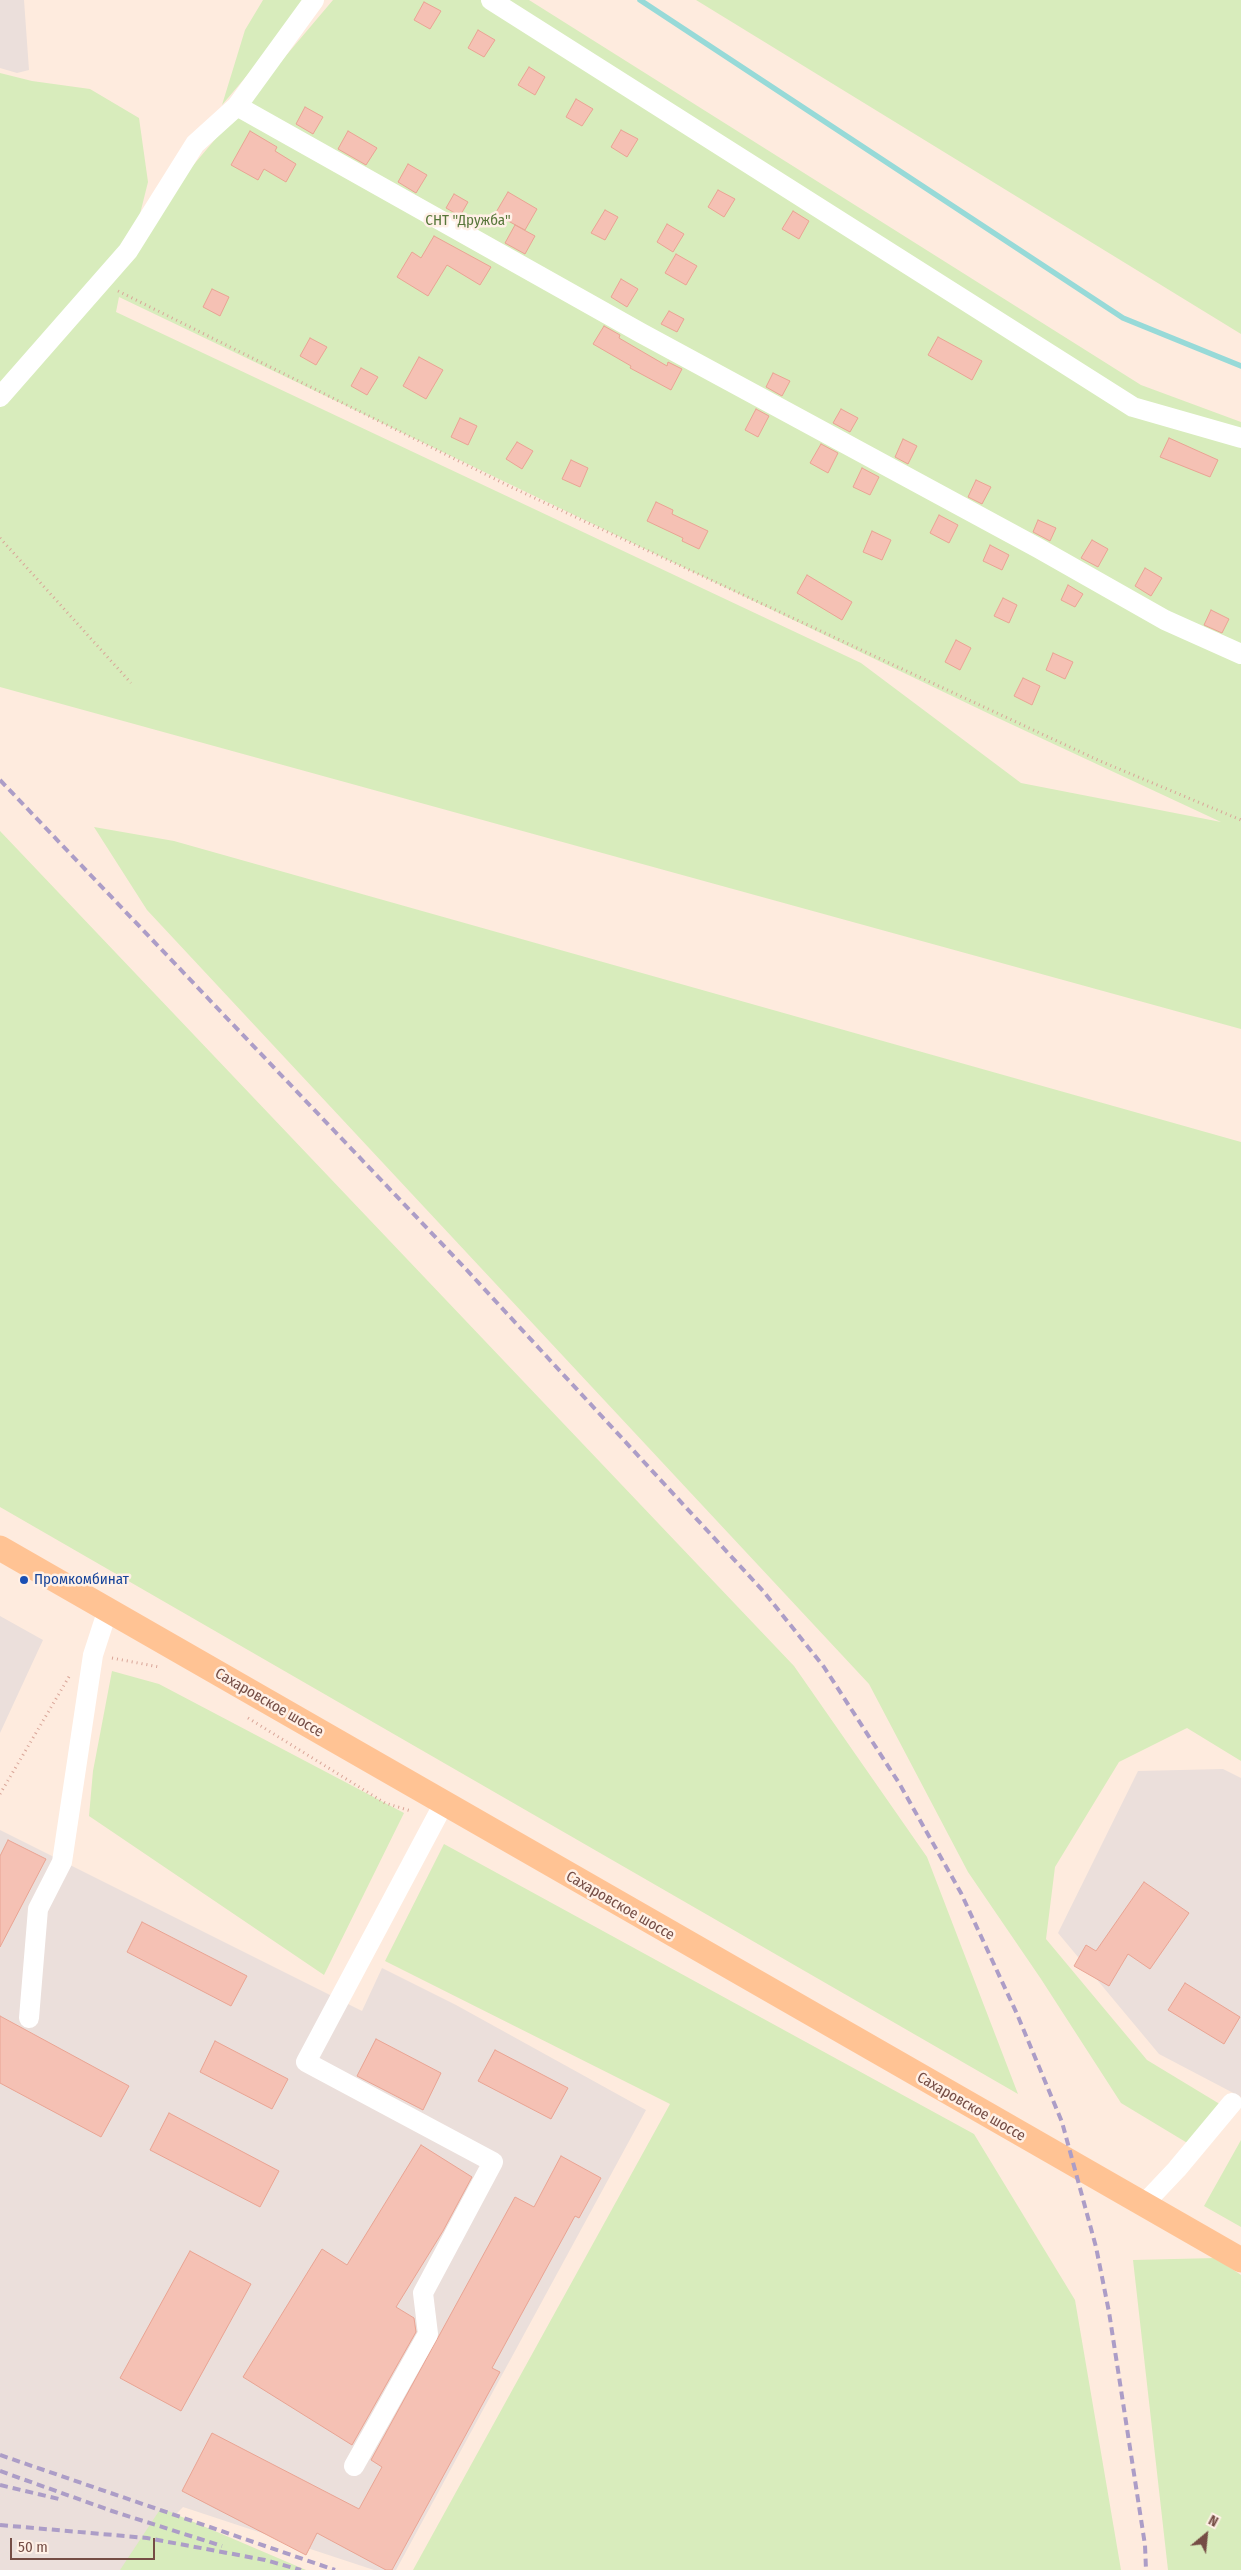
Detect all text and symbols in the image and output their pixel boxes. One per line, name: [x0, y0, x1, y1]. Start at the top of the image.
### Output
park label: СНТ "Дружба": [425, 212, 511, 230]
place label: Промкомбинат: [34, 1571, 129, 1589]
marker: Промкомбинат: [18, 1574, 30, 1586]
street label: Сахаровское шоссе: [212, 1665, 326, 1741]
street label: Сахаровское шоссе: [563, 1868, 677, 1944]
street label: Сахаровское шоссе: [914, 2069, 1028, 2145]
north arrow: [1181, 2510, 1231, 2560]
text: N: [1206, 2512, 1221, 2531]
scale bar: [12, 2528, 158, 2560]
text: 50 m: [18, 2538, 48, 2556]

